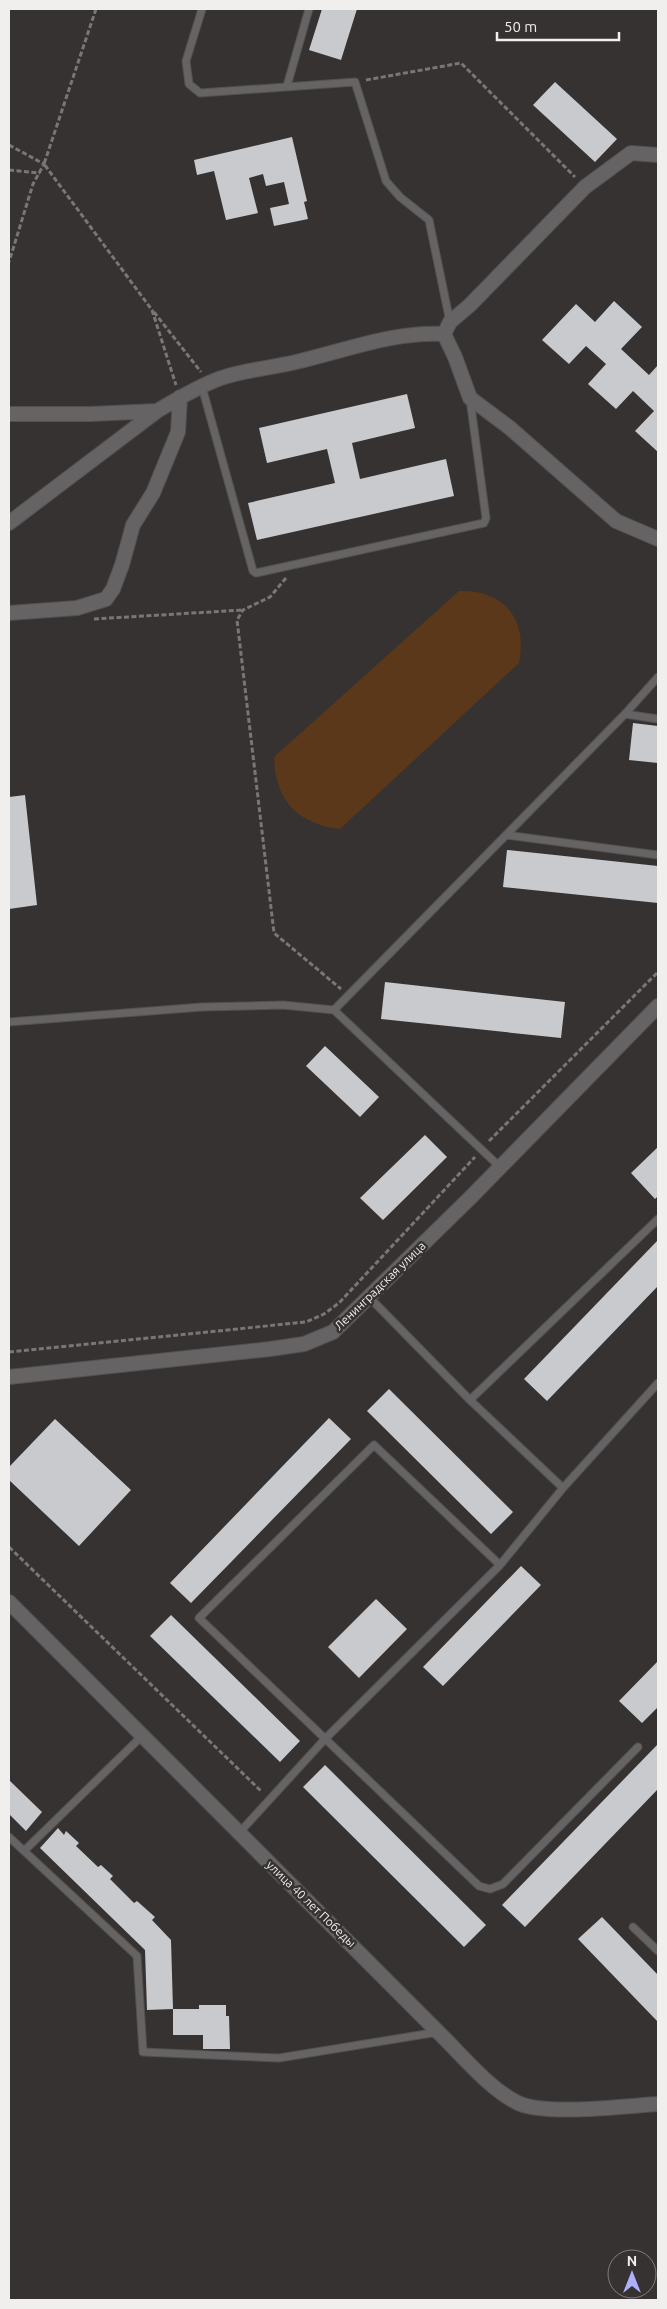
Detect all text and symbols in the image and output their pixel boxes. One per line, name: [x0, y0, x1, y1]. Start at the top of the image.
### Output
scale bar: [497, 10, 620, 42]
text: 50 m: [504, 18, 537, 35]
street label: Ленинградская улица: [332, 1239, 428, 1332]
street label: улица 40 лет Победы: [264, 1858, 358, 1949]
north arrow: [607, 2249, 657, 2299]
text: N: [627, 2253, 637, 2269]

